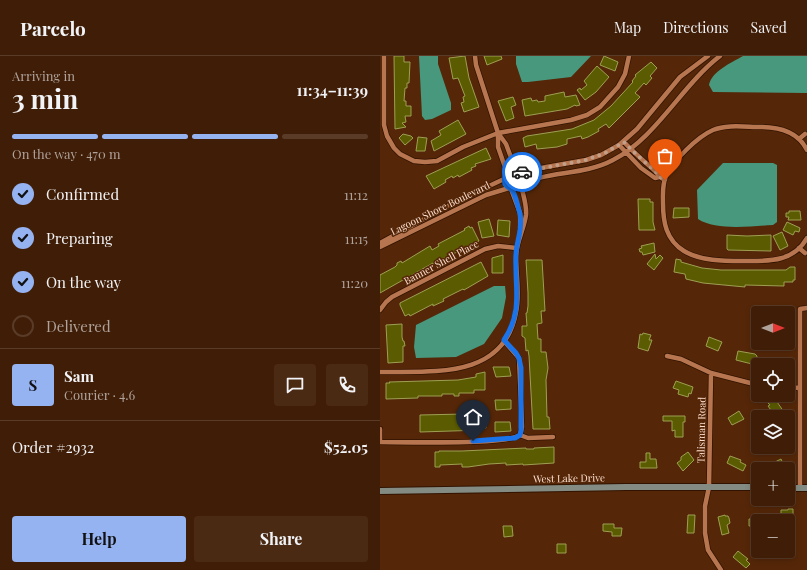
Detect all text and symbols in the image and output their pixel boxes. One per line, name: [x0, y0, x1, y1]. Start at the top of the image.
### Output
text: Parcelo: [20, 15, 86, 41]
text: Map: [614, 18, 641, 37]
text: Directions: [663, 18, 729, 37]
text: Saved: [751, 18, 787, 37]
text: Arriving in: [12, 67, 75, 84]
text: 11:34–11:39: [297, 80, 368, 100]
text: 3 min: [12, 81, 78, 116]
pin: [648, 139, 682, 180]
text: On the way · 470 m: [12, 145, 120, 162]
icon: bag: [654, 145, 676, 167]
courier: [502, 152, 542, 192]
icon: car: [511, 161, 533, 183]
street label: Lagoon Shore Boulevard: [388, 178, 492, 238]
icon: check: [12, 183, 34, 205]
text: Confirmed: [46, 184, 119, 204]
text: 11:12: [344, 186, 368, 203]
icon: check: [12, 227, 34, 249]
text: Preparing: [46, 228, 113, 248]
text: 11:15: [345, 230, 368, 247]
street label: Banner Shell Place: [401, 236, 481, 288]
icon: check: [12, 271, 34, 293]
text: On the way: [46, 272, 121, 292]
text: 11:20: [341, 274, 368, 291]
north arrow: [751, 306, 795, 350]
map controls: [751, 306, 795, 558]
text: Delivered: [46, 316, 111, 336]
button: locate: [751, 358, 795, 402]
button: chat: [274, 364, 316, 406]
button: phone: [326, 364, 368, 406]
text: Sam: [64, 366, 94, 386]
text: S: [29, 375, 37, 395]
text: Courier · 4.6: [64, 386, 135, 403]
street label: Talisman Road: [693, 397, 709, 463]
pin: [456, 400, 490, 441]
icon: home: [462, 406, 484, 428]
button: layers: [751, 410, 795, 454]
text: Order #2932: [12, 437, 94, 457]
text: $52.05: [324, 437, 368, 457]
button: +: [751, 462, 795, 506]
street label: West Lake Drive: [532, 470, 605, 486]
button: −: [751, 514, 795, 558]
button: Help: [12, 516, 186, 562]
button: Share: [194, 516, 368, 562]

